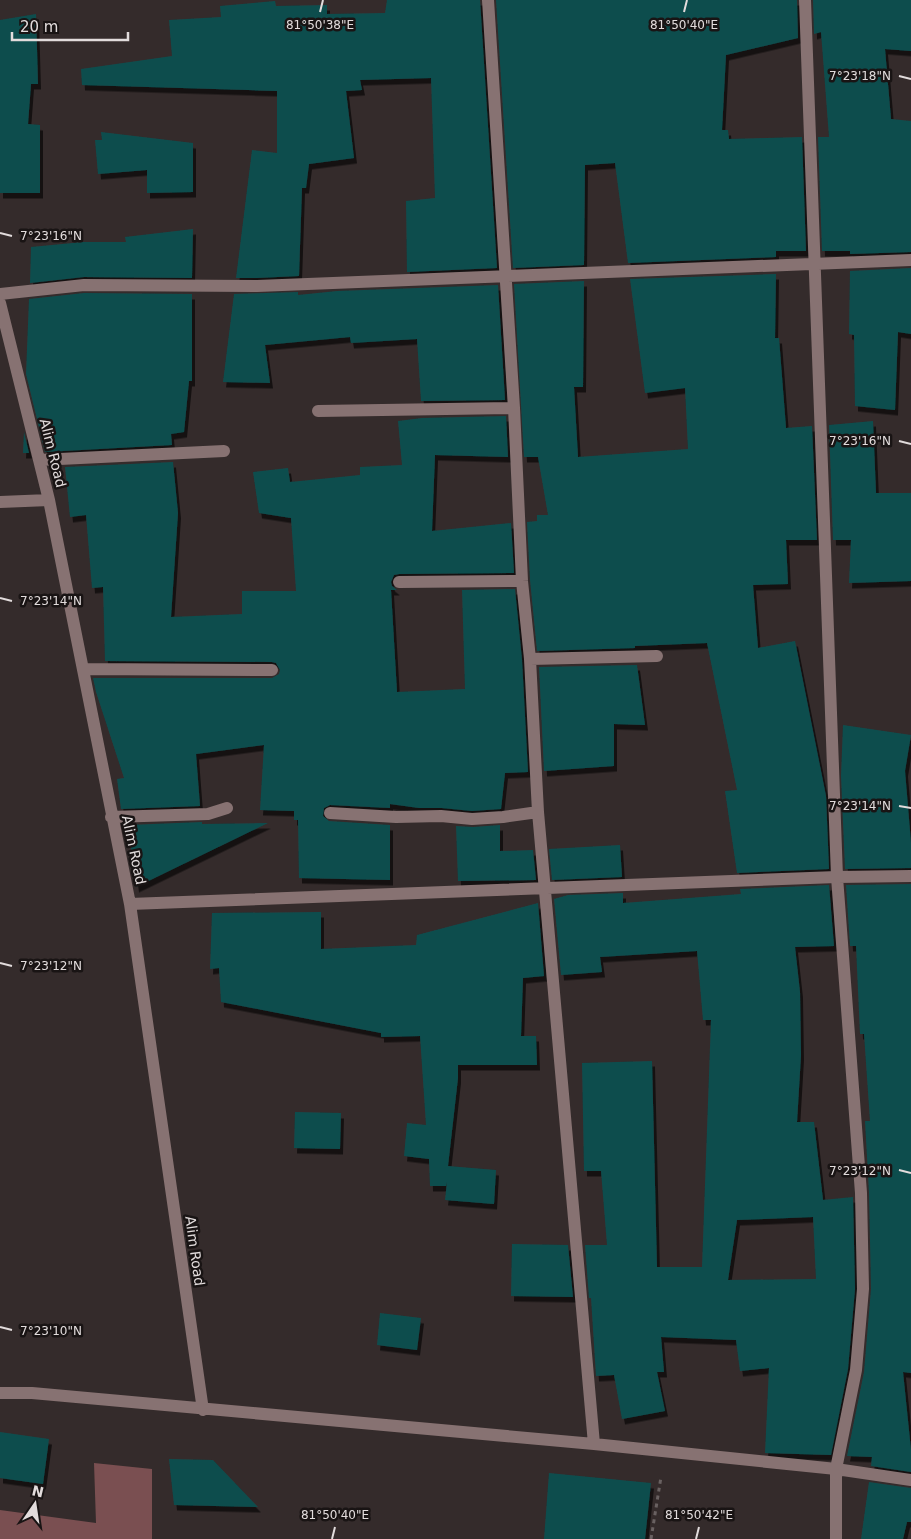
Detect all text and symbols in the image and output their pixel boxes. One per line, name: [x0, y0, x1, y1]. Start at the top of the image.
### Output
scale bar: [12, 10, 129, 42]
text: 20 m: [20, 18, 58, 36]
text: 81°50'38"E: [286, 18, 354, 32]
text: 81°50'40"E: [650, 18, 718, 32]
text: 7°23'18"N: [829, 69, 891, 83]
text: 7°23'16"N: [20, 229, 82, 243]
street label: Alim Road: [37, 417, 69, 489]
text: 7°23'16"N: [829, 434, 891, 448]
text: 7°23'14"N: [20, 594, 82, 608]
text: 7°23'14"N: [829, 799, 891, 813]
street label: Alim Road: [119, 814, 149, 886]
text: 7°23'12"N: [20, 959, 82, 973]
text: 7°23'12"N: [829, 1164, 891, 1178]
street label: Alim Road: [182, 1215, 208, 1287]
text: 7°23'10"N: [20, 1324, 82, 1338]
north arrow: [10, 1479, 60, 1529]
text: N: [30, 1482, 45, 1500]
text: 81°50'40"E: [301, 1508, 369, 1522]
text: 81°50'42"E: [665, 1508, 733, 1522]

